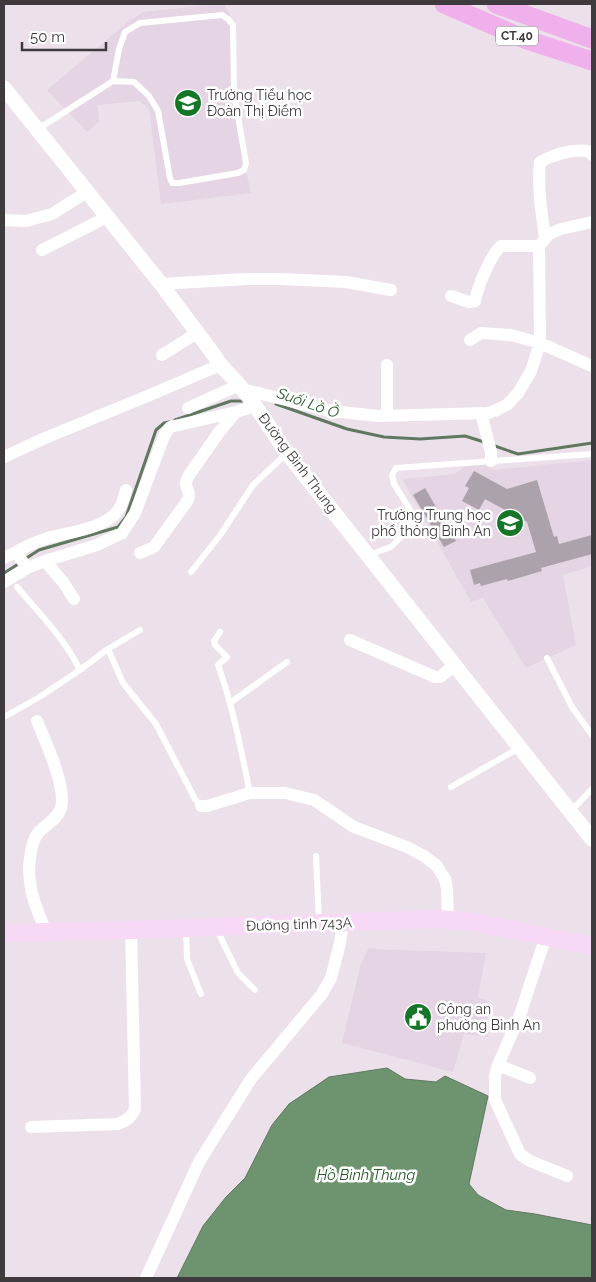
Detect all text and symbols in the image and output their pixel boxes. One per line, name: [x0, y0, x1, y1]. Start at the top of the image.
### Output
scale bar: [22, 20, 106, 52]
road number: CT.40: [496, 27, 538, 46]
text: 50 m: [30, 28, 65, 46]
place label: Trường Tiểu học Đoàn Thị Điểm: [207, 87, 312, 119]
school or university icon: Trường Tiểu học Đoàn Thị Điểm: [173, 88, 203, 118]
water label: Suối Lồ Ồ: [274, 383, 342, 422]
street label: Đường Bình Thung: [255, 410, 341, 516]
place label: Trường Trung học phổ thông Bình An: [371, 507, 491, 539]
school or university icon: Trường Trung học phổ thông Bình An: [495, 508, 525, 538]
street label: Đường tỉnh 743A: [246, 914, 353, 934]
place label: Công an phường Bình An: [437, 1001, 540, 1033]
public building icon: Công an phường Bình An: [403, 1002, 433, 1032]
water label: Hồ Bình Thung: [317, 1166, 415, 1184]

